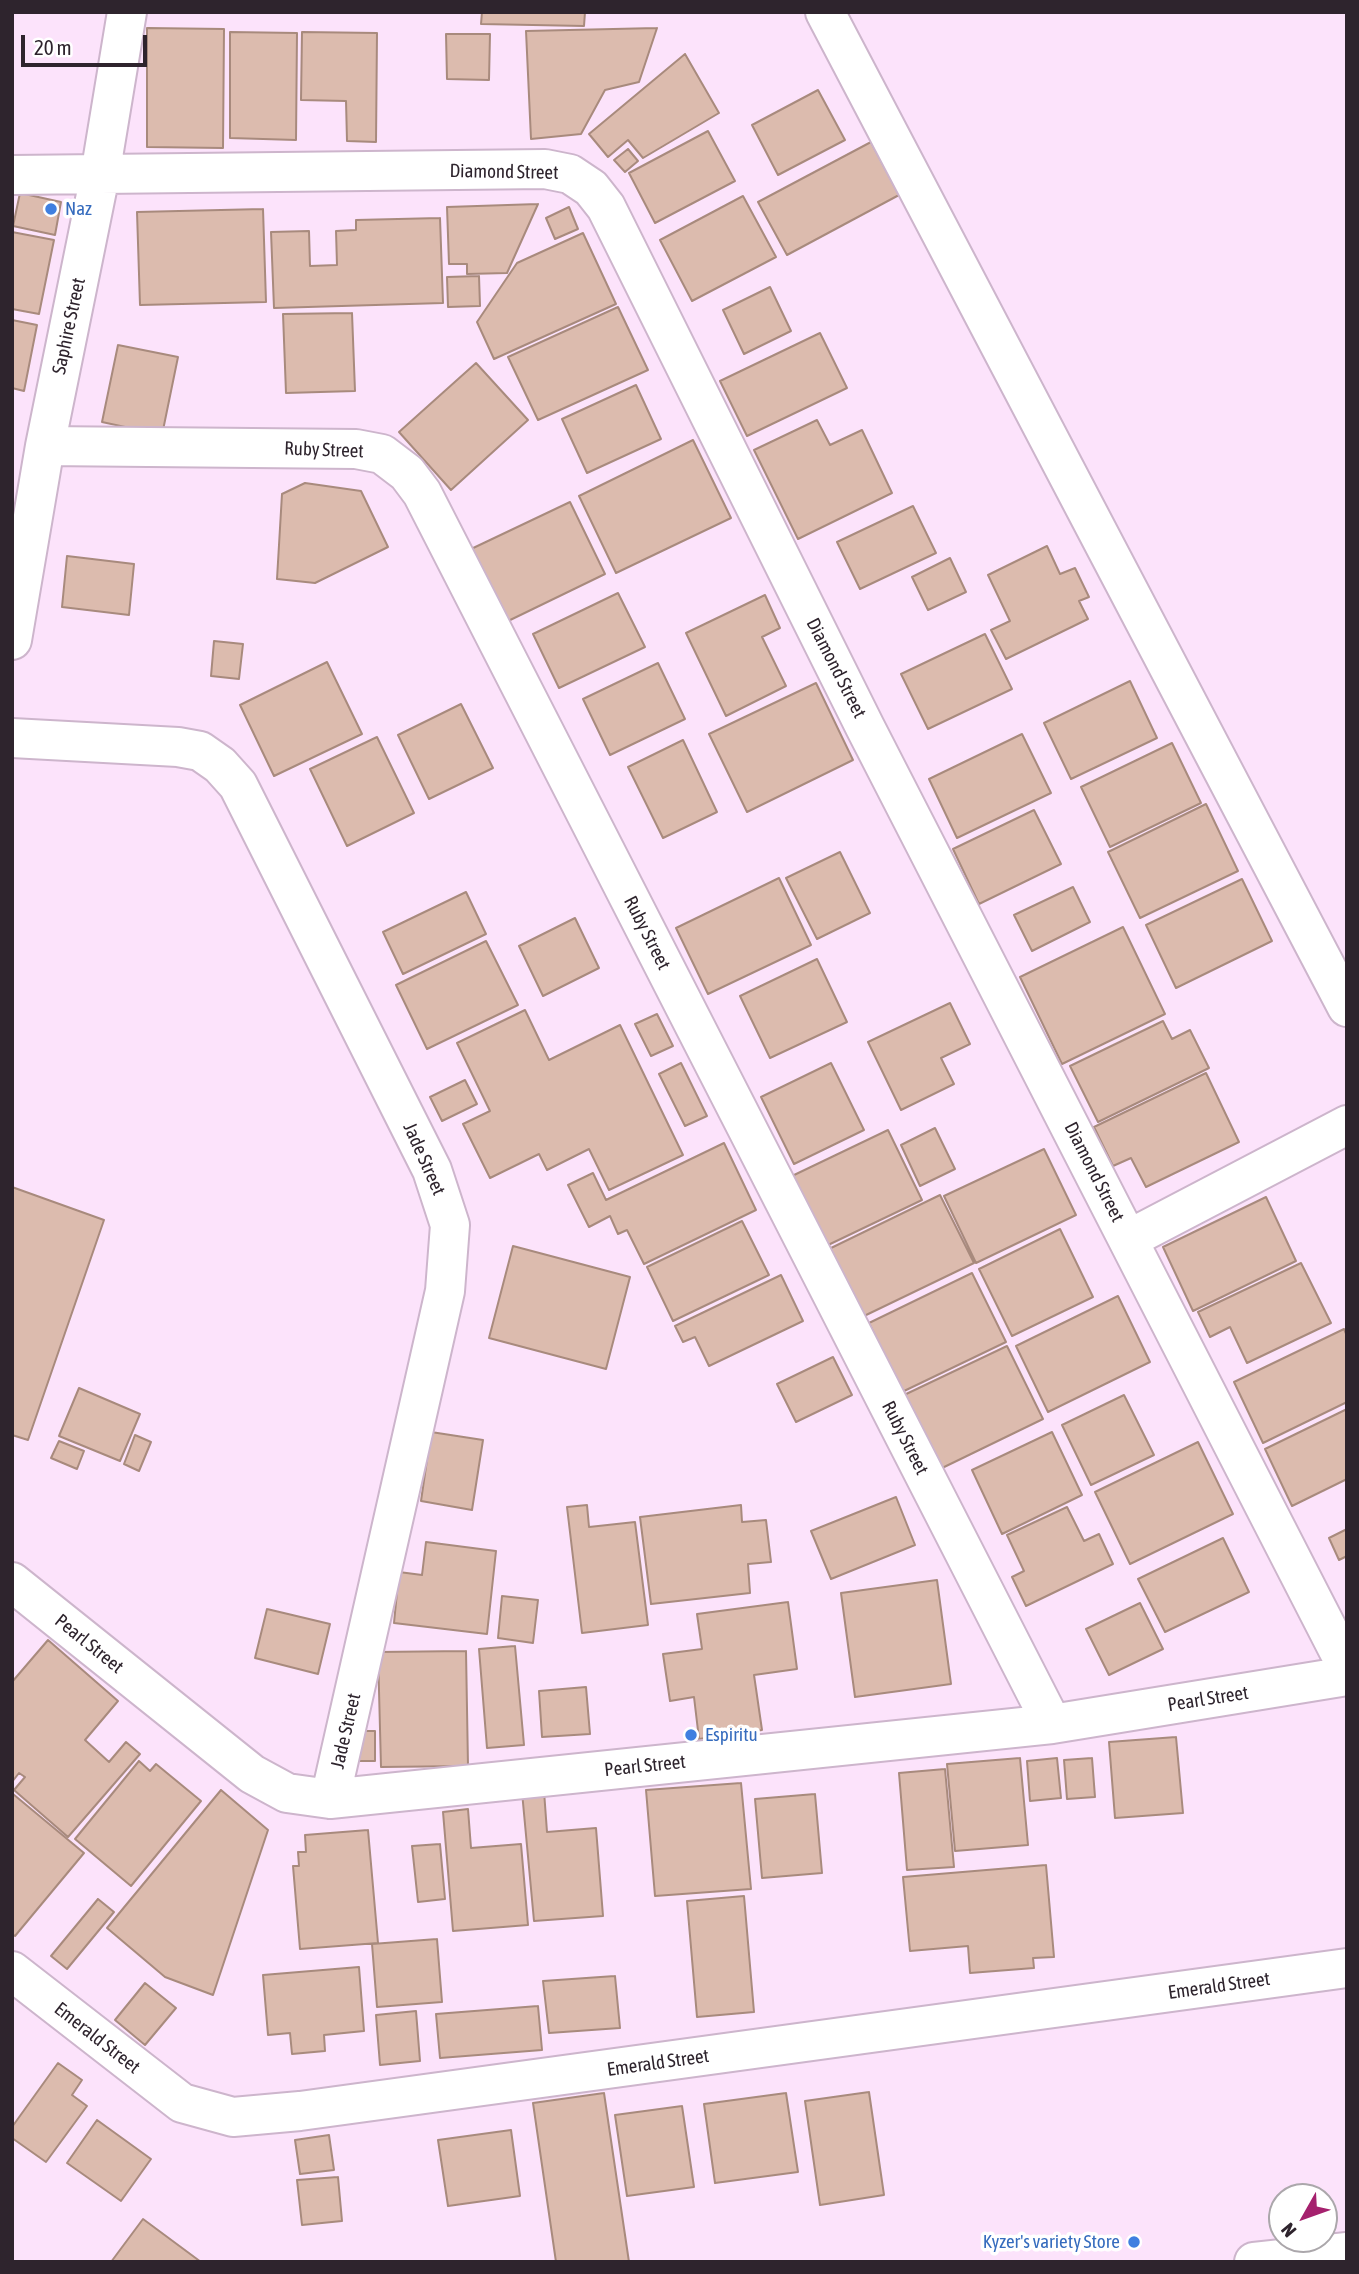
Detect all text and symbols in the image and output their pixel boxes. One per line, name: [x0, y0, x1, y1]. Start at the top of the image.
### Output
scale bar: [24, 21, 150, 65]
text: 20 m: [34, 35, 72, 59]
street label: Diamond Street: [449, 160, 559, 184]
place label: Naz: [65, 198, 92, 220]
marker: Naz: [43, 201, 59, 217]
street label: Saphire Street: [48, 276, 90, 376]
street label: Ruby Street: [284, 437, 364, 463]
street label: Diamond Street: [801, 614, 871, 722]
street label: Ruby Street: [619, 892, 675, 974]
street label: Diamond Street: [1059, 1118, 1129, 1226]
street label: Jade Street: [398, 1119, 450, 1199]
street label: Ruby Street: [877, 1397, 933, 1479]
street label: Pearl Street: [50, 1609, 128, 1679]
street label: Pearl Street: [1166, 1681, 1250, 1717]
street label: Jade Street: [326, 1691, 366, 1771]
place label: Espiritu: [705, 1724, 758, 1746]
marker: Espiritu: [683, 1727, 699, 1743]
street label: Pearl Street: [603, 1750, 687, 1782]
street label: Emerald Street: [1167, 1968, 1271, 2004]
street label: Emerald Street: [50, 1997, 144, 2079]
street label: Emerald Street: [606, 2045, 710, 2081]
north arrow: [1268, 2183, 1338, 2253]
text: N: [1276, 2219, 1300, 2242]
place label: Kyzer's variety Store: [983, 2231, 1120, 2253]
marker: Kyzer's variety Store: [1126, 2234, 1142, 2250]

